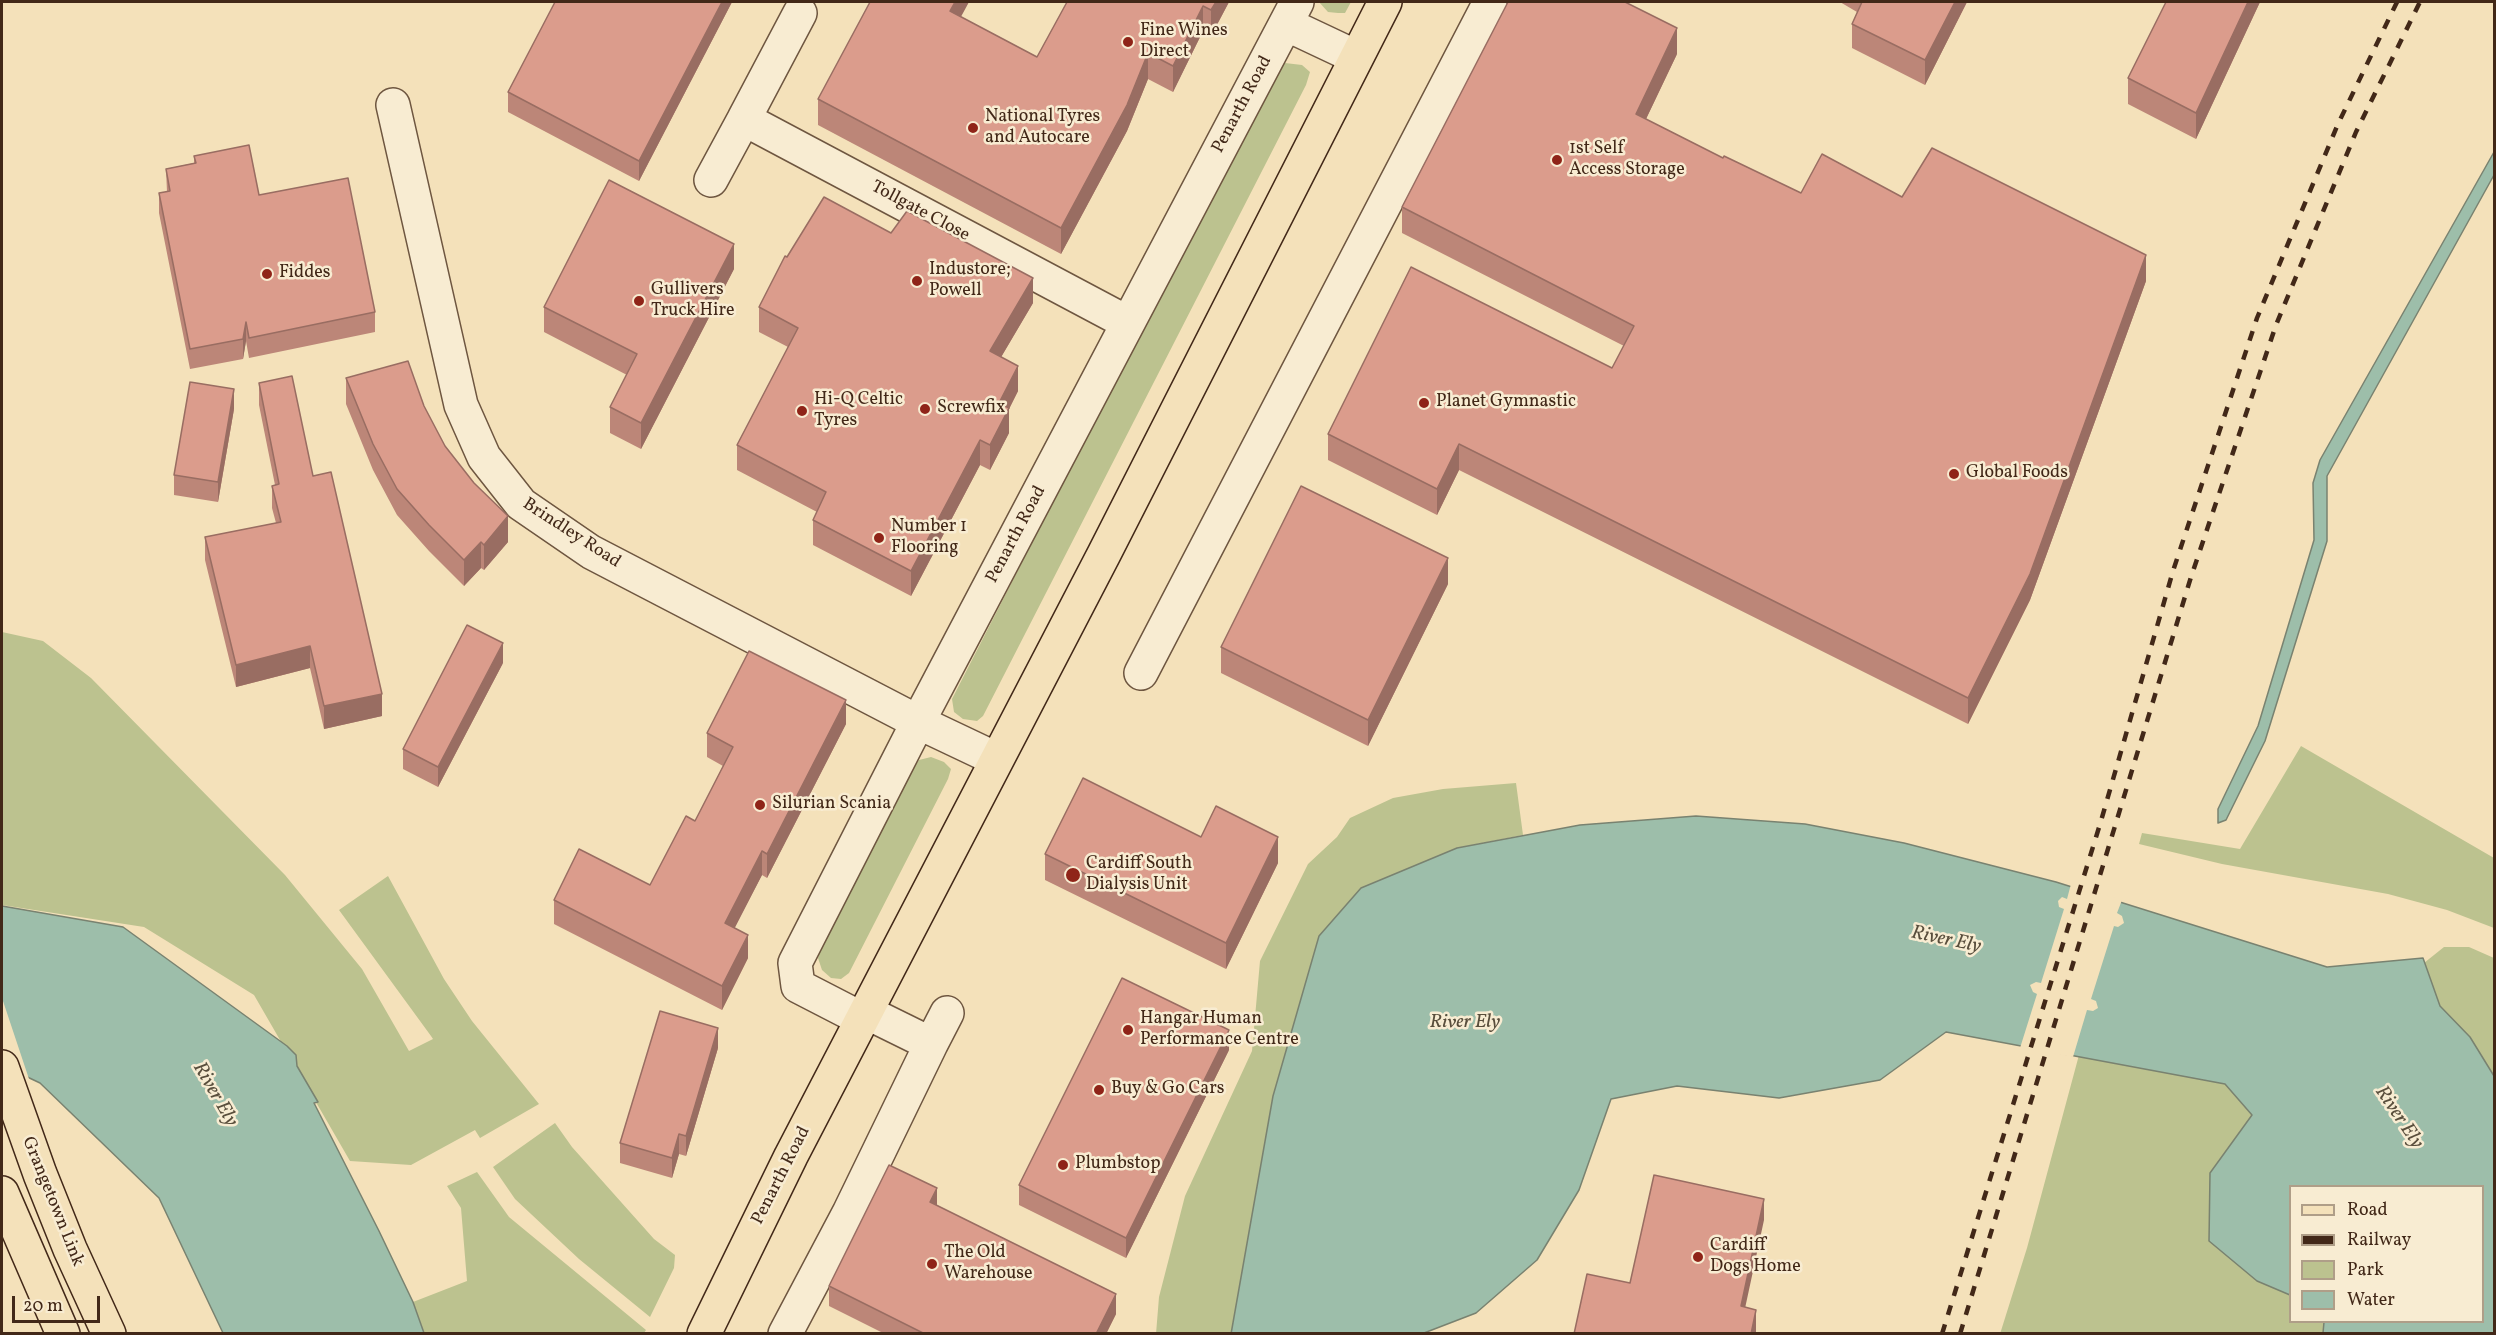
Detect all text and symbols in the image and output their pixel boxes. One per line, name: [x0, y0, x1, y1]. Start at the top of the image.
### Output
place label: Fine Wines Direct: [1140, 21, 1228, 63]
marker: Fine Wines Direct: [1121, 35, 1135, 49]
street label: Penarth Road: [1208, 53, 1278, 157]
place label: National Tyres and Autocare: [985, 107, 1100, 150]
marker: National Tyres and Autocare: [966, 121, 980, 135]
place label: 1st Self Access Storage: [1569, 139, 1685, 182]
marker: 1st Self Access Storage: [1550, 153, 1564, 167]
street label: Tollgate Close: [867, 177, 973, 247]
place label: Industore; Powell: [929, 260, 1011, 302]
place label: Fiddes: [279, 263, 331, 285]
marker: Fiddes: [260, 267, 274, 281]
marker: Industore; Powell: [910, 274, 924, 288]
place label: Gullivers Truck Hire: [651, 280, 735, 322]
marker: Gullivers Truck Hire: [632, 294, 646, 308]
place label: Hi-Q Celtic Tyres: [814, 390, 903, 432]
place label: Planet Gymnastic: [1436, 392, 1576, 414]
marker: Planet Gymnastic: [1417, 396, 1431, 410]
place label: Screwfix: [937, 398, 1005, 420]
marker: Screwfix: [918, 402, 932, 416]
marker: Hi-Q Celtic Tyres: [795, 404, 809, 418]
place label: Global Foods: [1966, 463, 2068, 485]
marker: Global Foods: [1947, 467, 1961, 481]
street label: Penarth Road: [982, 483, 1052, 587]
street label: Brindley Road: [518, 494, 624, 574]
place label: Number 1 Flooring: [891, 517, 967, 560]
marker: Number 1 Flooring: [872, 531, 886, 545]
place label: Silurian Scania: [772, 794, 891, 816]
marker: Silurian Scania: [753, 798, 767, 812]
place label: Cardiff South Dialysis Unit: [1086, 854, 1192, 896]
marker: Cardiff South Dialysis Unit: [1064, 866, 1082, 884]
water label: River Ely: [1909, 922, 1983, 960]
place label: Hangar Human Performance Centre: [1140, 1009, 1299, 1052]
water label: River Ely: [1430, 1011, 1500, 1035]
marker: Hangar Human Performance Centre: [1121, 1023, 1135, 1037]
water label: River Ely: [186, 1058, 242, 1132]
place label: Buy & Go Cars: [1111, 1079, 1224, 1101]
water label: River Ely: [2368, 1082, 2428, 1154]
marker: Buy & Go Cars: [1092, 1083, 1106, 1097]
street label: Penarth Road: [748, 1123, 816, 1229]
street label: Grangetown Link: [16, 1134, 88, 1270]
place label: Plumbstop: [1075, 1154, 1160, 1176]
marker: Plumbstop: [1056, 1158, 1070, 1172]
legend: [2289, 1185, 2484, 1323]
text: Road: [2347, 1198, 2388, 1223]
text: Railway: [2347, 1228, 2411, 1253]
place label: Cardiff Dogs Home: [1710, 1236, 1801, 1278]
place label: The Old Warehouse: [944, 1243, 1033, 1286]
marker: Cardiff Dogs Home: [1691, 1250, 1705, 1264]
marker: The Old Warehouse: [925, 1257, 939, 1271]
text: Park: [2347, 1258, 2384, 1283]
scale bar: [15, 1284, 104, 1322]
text: Water: [2347, 1288, 2395, 1313]
text: 20 m: [23, 1294, 63, 1319]

